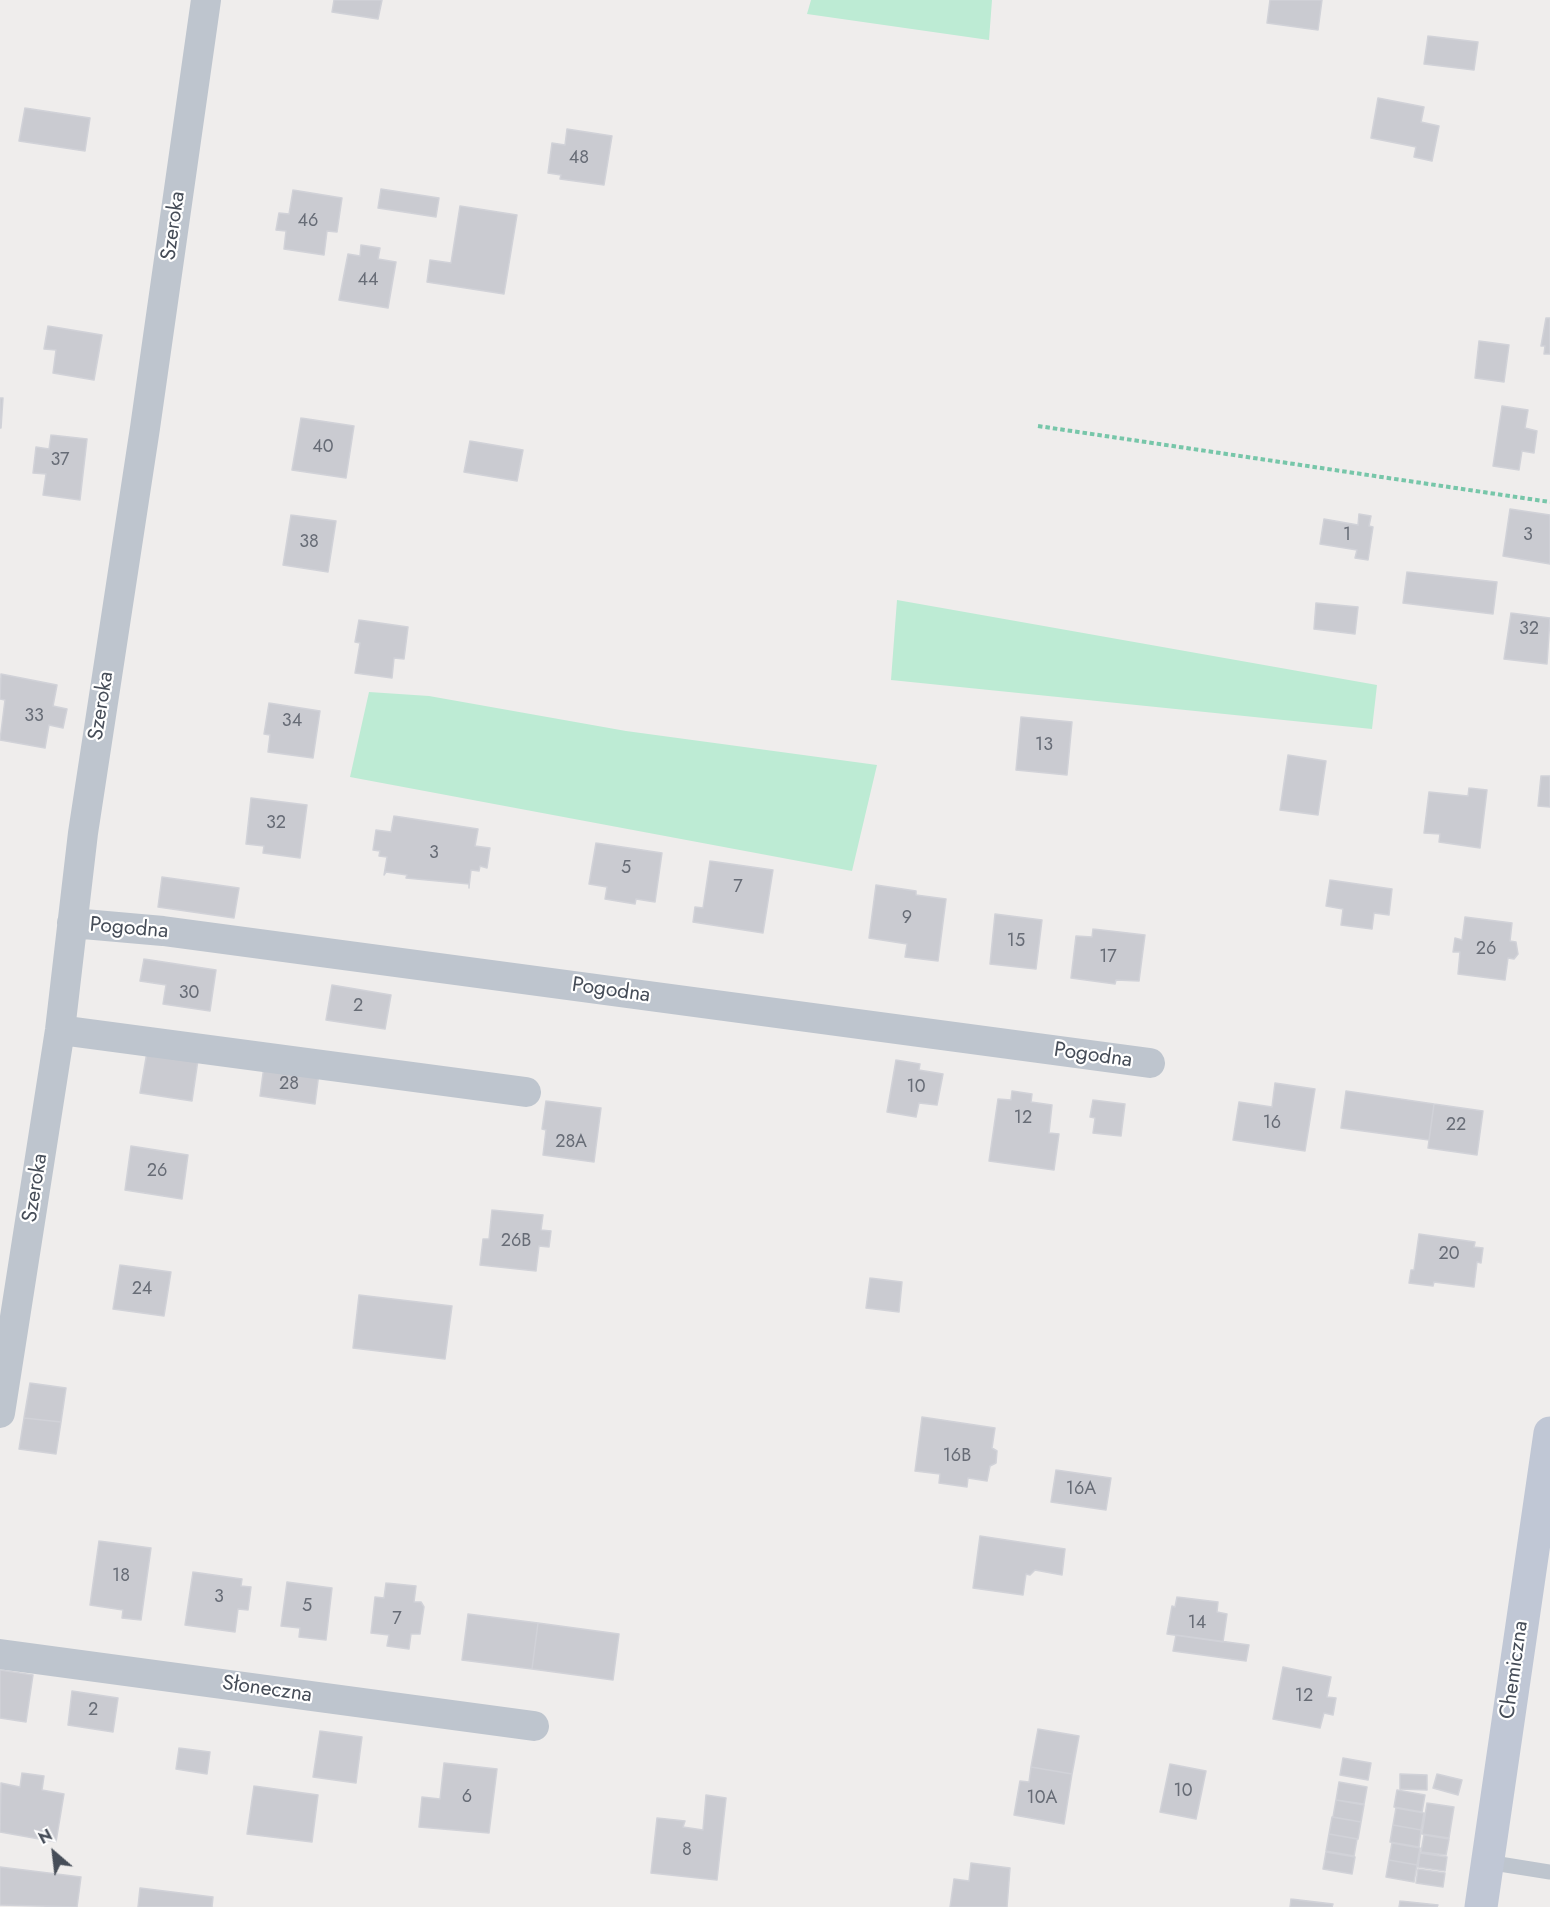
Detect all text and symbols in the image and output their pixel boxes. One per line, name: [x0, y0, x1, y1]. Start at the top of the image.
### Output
house number: 48: [569, 148, 589, 170]
street label: Szeroka: [157, 190, 191, 262]
house number: 46: [298, 211, 318, 233]
house number: 44: [358, 270, 378, 292]
house number: 40: [312, 437, 334, 459]
house number: 37: [50, 450, 70, 472]
house number: 1: [1343, 525, 1351, 547]
house number: 3: [1523, 525, 1533, 547]
house number: 38: [299, 532, 319, 554]
house number: 32: [1519, 619, 1539, 641]
street label: Szeroka: [84, 670, 120, 742]
house number: 33: [24, 706, 44, 728]
house number: 34: [282, 711, 302, 733]
house number: 13: [1035, 735, 1053, 757]
house number: 32: [266, 813, 286, 835]
house number: 3: [429, 843, 439, 865]
house number: 5: [621, 858, 631, 880]
house number: 7: [733, 877, 743, 899]
house number: 9: [902, 908, 912, 930]
street label: Pogodna: [89, 913, 169, 945]
house number: 15: [1007, 931, 1025, 953]
house number: 26: [1476, 939, 1496, 961]
house number: 17: [1099, 947, 1117, 969]
street label: Pogodna: [570, 973, 652, 1009]
house number: 30: [179, 983, 199, 1005]
house number: 2: [353, 996, 363, 1018]
street label: Pogodna: [1052, 1038, 1134, 1074]
house number: 28: [279, 1074, 299, 1096]
house number: 10: [907, 1077, 925, 1099]
house number: 12: [1014, 1108, 1032, 1130]
house number: 16: [1263, 1113, 1281, 1135]
house number: 22: [1446, 1115, 1466, 1137]
house number: 28A: [555, 1132, 587, 1154]
street label: Szeroka: [18, 1152, 54, 1224]
house number: 26: [147, 1161, 167, 1183]
house number: 26B: [501, 1231, 531, 1253]
house number: 20: [1438, 1244, 1460, 1266]
house number: 24: [132, 1279, 152, 1301]
house number: 16B: [943, 1446, 971, 1468]
house number: 16A: [1066, 1479, 1096, 1501]
house number: 18: [112, 1566, 130, 1588]
house number: 3: [214, 1587, 224, 1609]
house number: 5: [302, 1596, 312, 1618]
house number: 7: [392, 1609, 402, 1631]
house number: 14: [1188, 1613, 1206, 1635]
street label: Chemiczna: [1496, 1619, 1534, 1721]
street label: Słoneczna: [220, 1671, 314, 1709]
house number: 12: [1295, 1686, 1313, 1708]
house number: 2: [88, 1700, 98, 1722]
house number: 10: [1174, 1781, 1192, 1803]
house number: 6: [462, 1787, 472, 1809]
house number: 10A: [1027, 1788, 1057, 1810]
north arrow: [24, 1823, 84, 1883]
text: N: [34, 1824, 56, 1850]
house number: 8: [682, 1840, 692, 1862]

